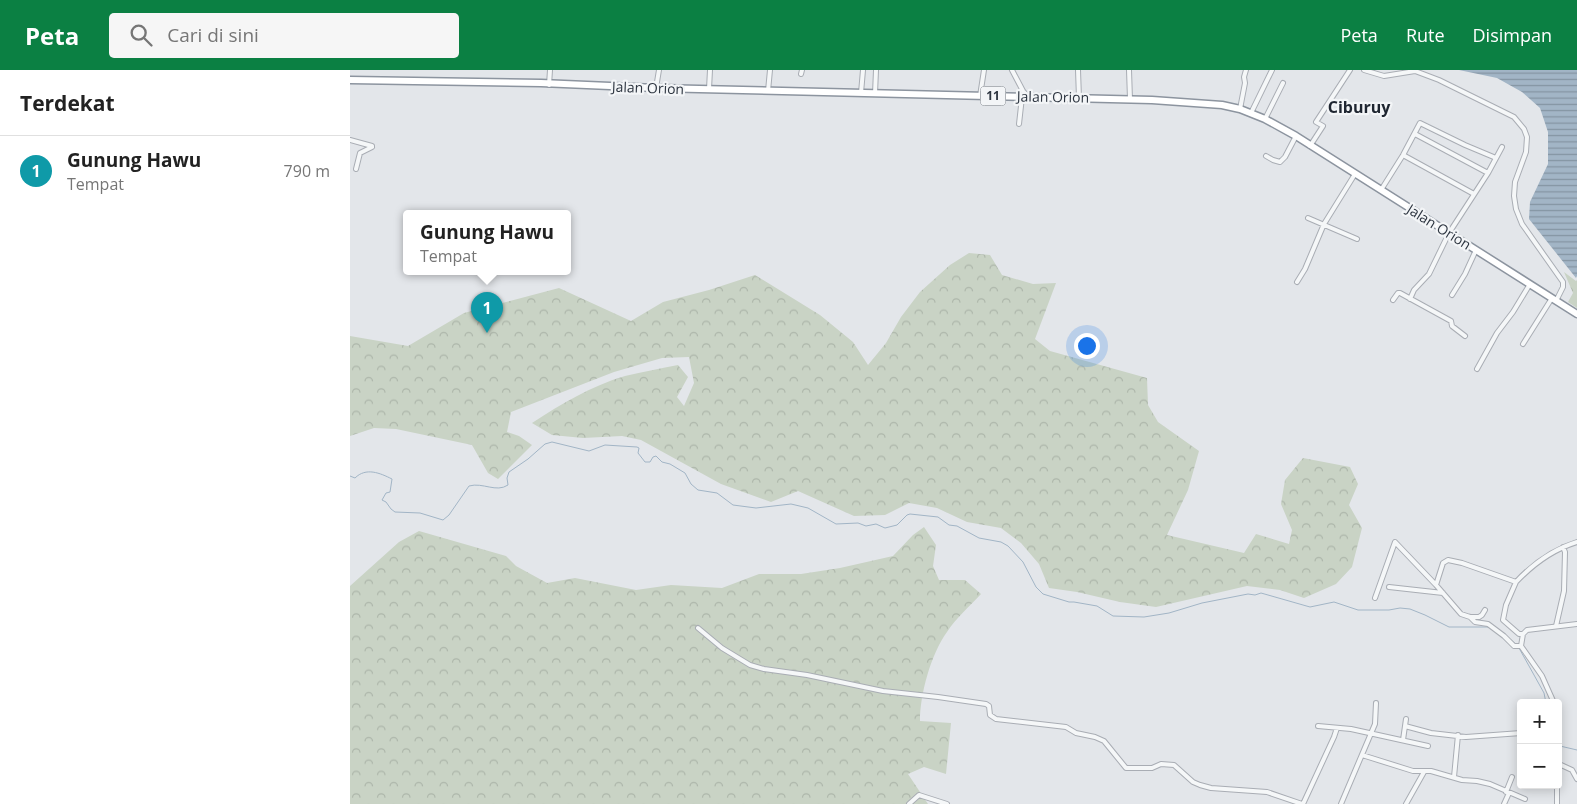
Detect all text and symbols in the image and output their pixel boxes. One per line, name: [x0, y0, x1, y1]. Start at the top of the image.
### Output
search box: [109, 13, 459, 58]
text: Peta: [25, 19, 79, 52]
icon: search: [127, 21, 155, 49]
text: Cari di sini: [167, 22, 259, 48]
text: Peta: [1341, 23, 1378, 47]
text: Rute: [1406, 23, 1445, 47]
text: Disimpan: [1473, 23, 1552, 47]
street label: Jalan Orion: [610, 77, 684, 98]
road number: 11: [980, 86, 1006, 106]
street label: Jalan Orion: [1015, 86, 1089, 107]
text: Terdekat: [20, 89, 115, 117]
district label: Ciburuy: [1328, 96, 1391, 118]
text: Gunung Hawu: [67, 147, 201, 173]
text: 1: [31, 160, 41, 182]
text: 790 m: [284, 160, 330, 182]
text: Tempat: [67, 173, 124, 195]
street label: Jalan Orion: [1402, 198, 1475, 254]
popup: [403, 210, 571, 275]
text: Gunung Hawu: [420, 219, 554, 245]
text: Tempat: [420, 245, 477, 267]
pin: 1: [471, 292, 503, 333]
your location: [1074, 333, 1100, 359]
map controls: [1517, 699, 1562, 789]
button: +: [1517, 699, 1562, 744]
button: −: [1517, 744, 1562, 789]

